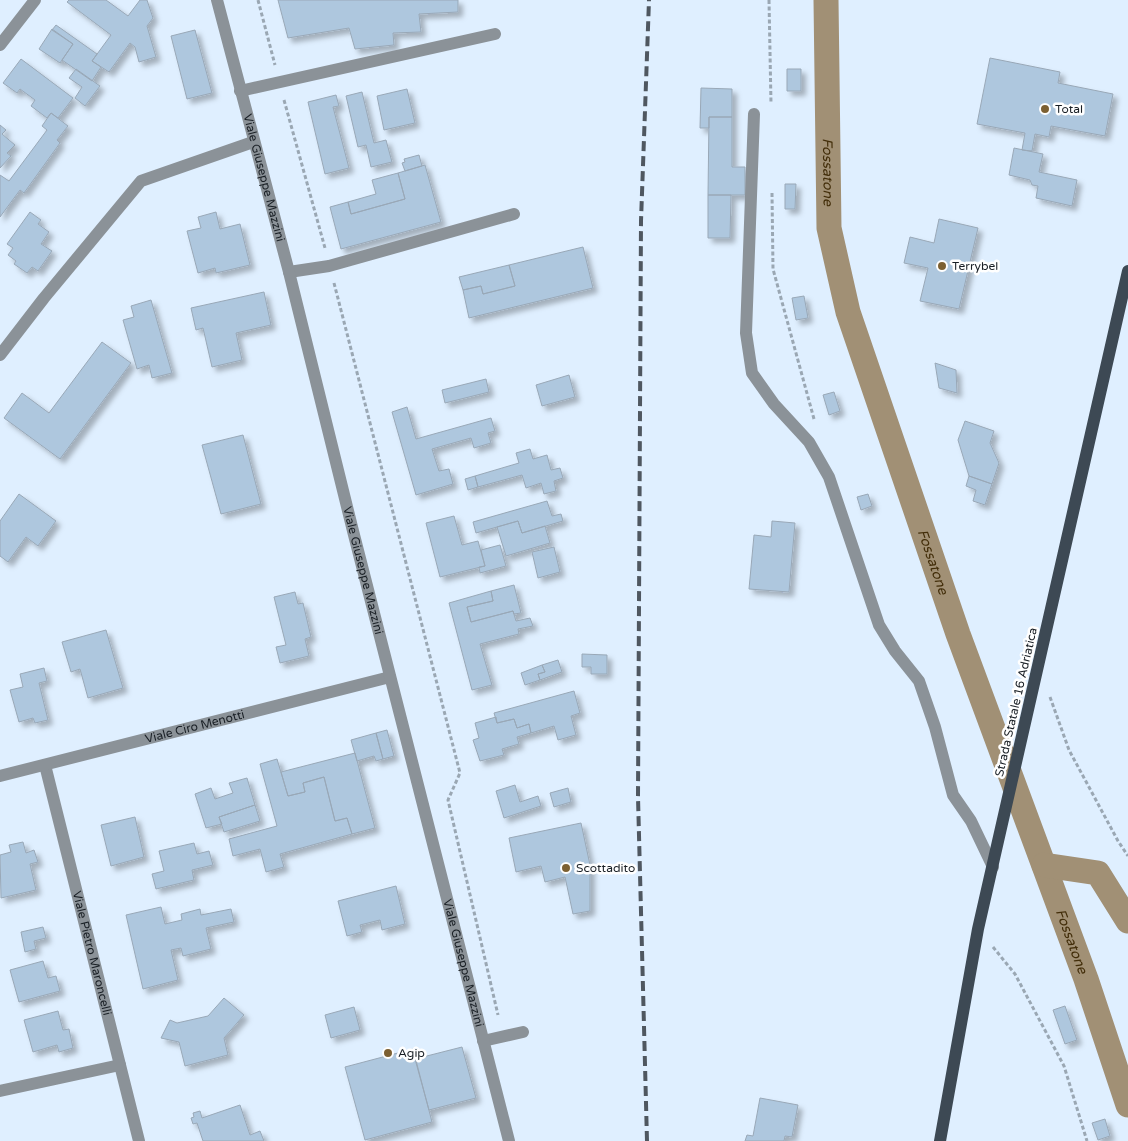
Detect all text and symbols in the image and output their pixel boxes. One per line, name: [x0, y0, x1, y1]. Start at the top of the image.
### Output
place label: Total: [1055, 102, 1083, 116]
marker: Total: [1039, 103, 1051, 115]
street label: Viale Giuseppe Mazzini: [240, 112, 288, 243]
water label: Fossatone: [819, 138, 837, 207]
place label: Terrybel: [952, 259, 998, 273]
marker: Terrybel: [936, 260, 948, 272]
street label: Viale Giuseppe Mazzini: [340, 505, 386, 636]
water label: Fossatone: [914, 527, 952, 598]
street label: Strada Statale 16 Adriatica: [992, 626, 1040, 778]
street label: Viale Ciro Menotti: [144, 707, 246, 746]
place label: Scottadito: [576, 861, 635, 875]
marker: Scottadito: [560, 862, 572, 874]
street label: Viale Pietro Maroncelli: [70, 890, 114, 1017]
street label: Viale Giuseppe Mazzini: [440, 897, 487, 1028]
water label: Fossatone: [1052, 907, 1092, 977]
place label: Agip: [398, 1046, 425, 1060]
marker: Agip: [382, 1047, 394, 1059]

